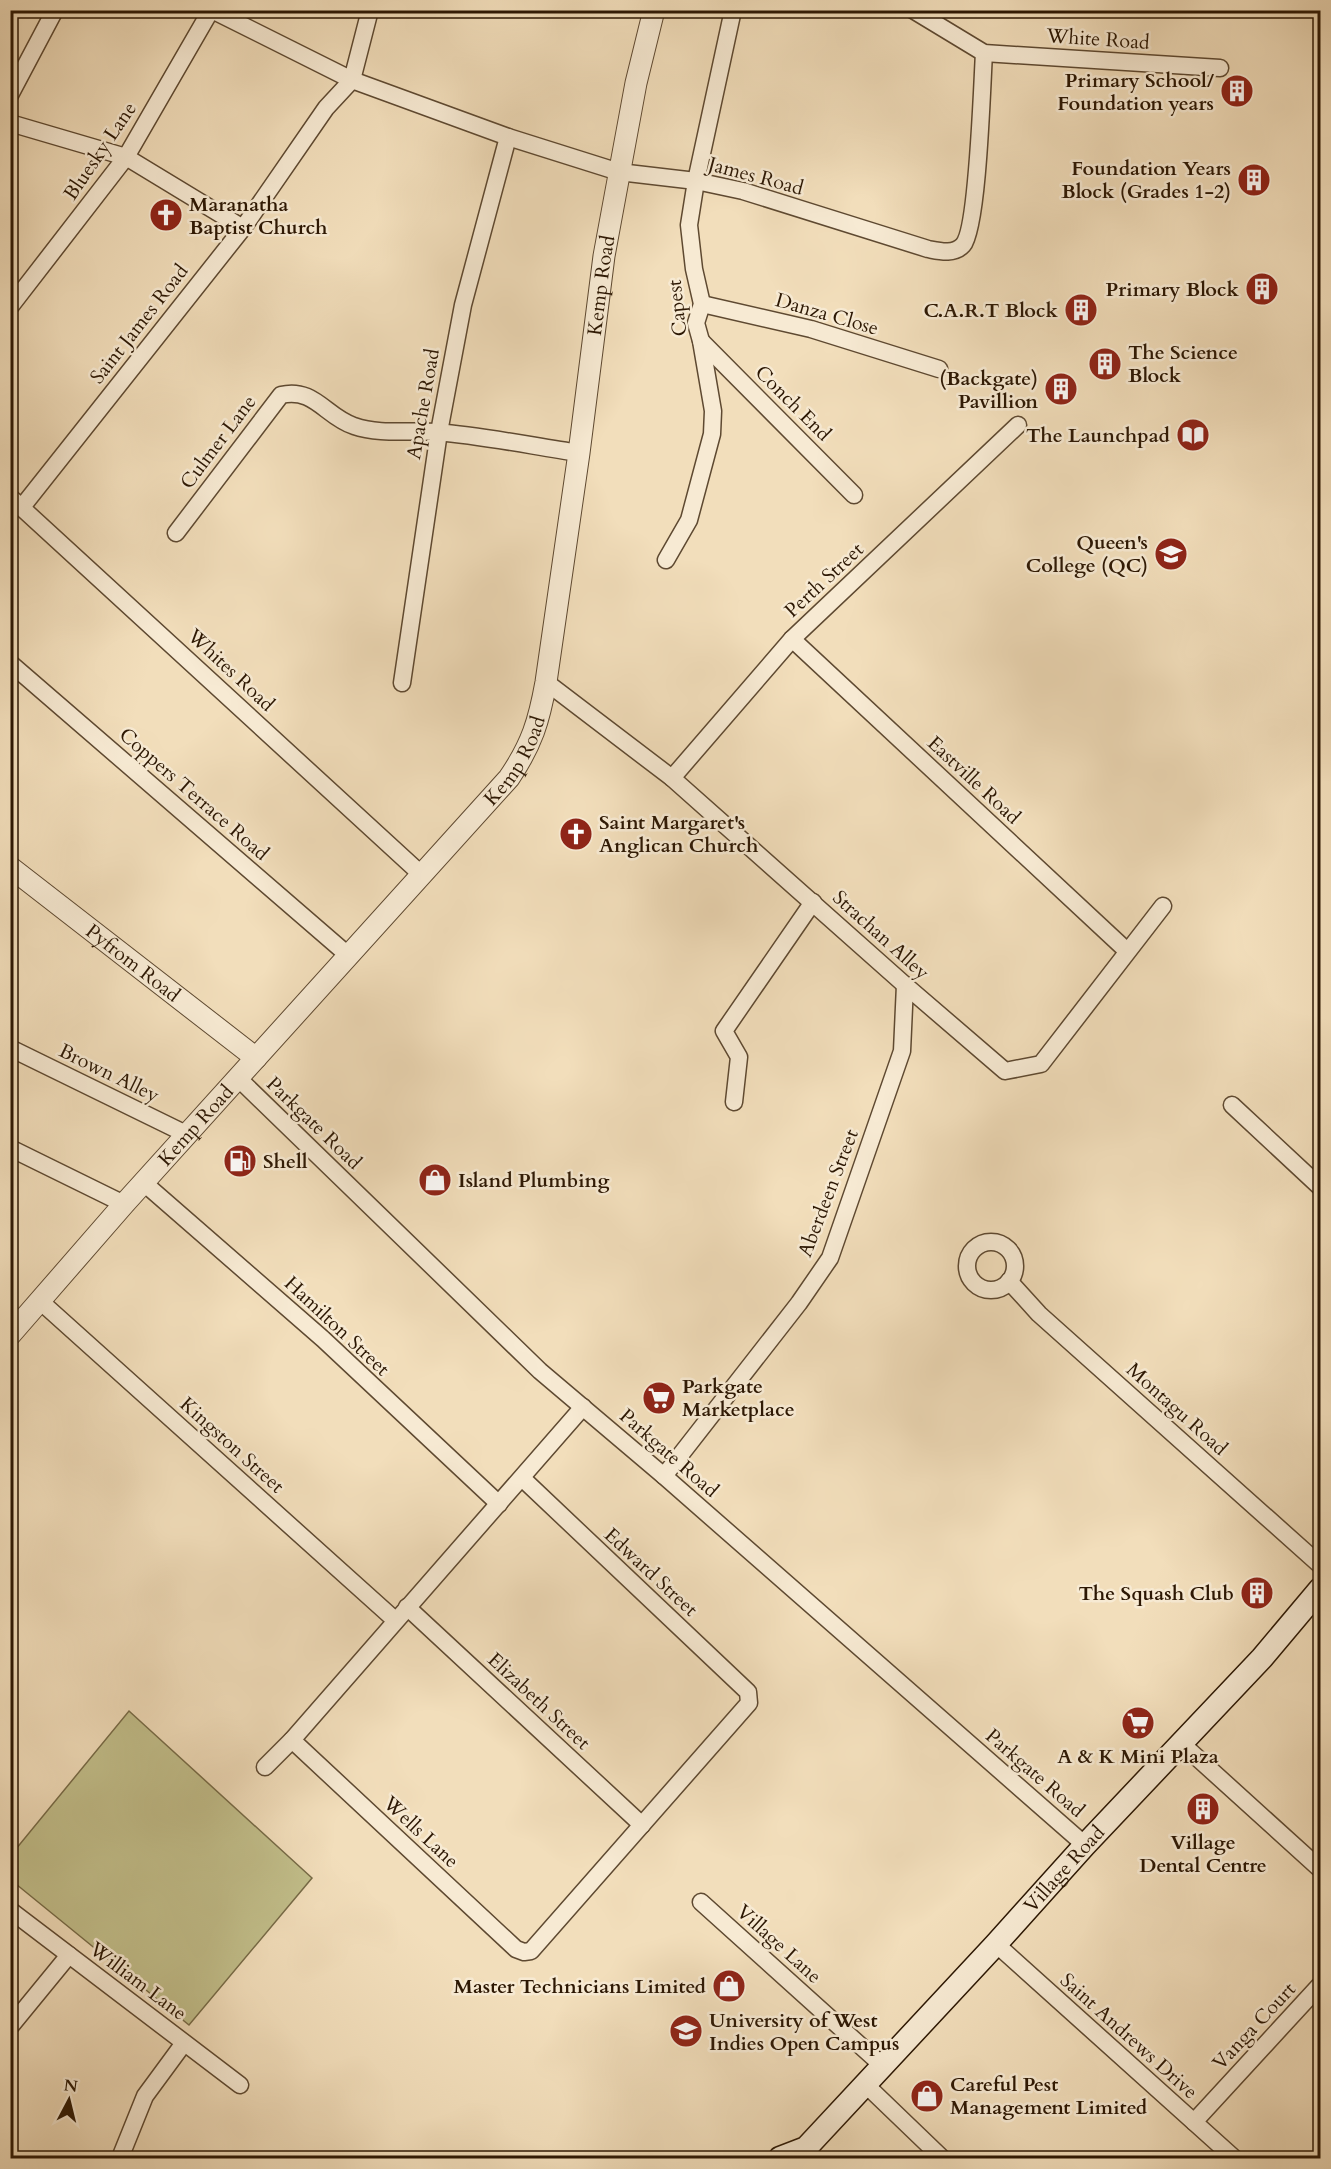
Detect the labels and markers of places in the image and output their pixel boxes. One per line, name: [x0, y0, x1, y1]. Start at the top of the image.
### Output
place label: Primary School/ Foundation years: [1057, 67, 1215, 117]
building icon: Primary School/ Foundation years: [1219, 73, 1255, 109]
place label: Foundation Years Block (Grades 1-2): [1061, 155, 1231, 205]
building icon: Foundation Years Block (Grades 1-2): [1236, 162, 1272, 198]
place label: Maranatha Baptist Church: [189, 191, 328, 241]
church icon: Maranatha Baptist Church: [148, 197, 184, 233]
building icon: Primary Block: [1244, 271, 1280, 307]
place label: Primary Block: [1106, 276, 1240, 303]
building icon: C.A.R.T Block: [1063, 292, 1099, 328]
place label: C.A.R.T Block: [923, 297, 1059, 324]
place label: The Science Block: [1128, 339, 1238, 389]
building icon: The Science Block: [1087, 346, 1123, 382]
place label: (Backgate) Pavillion: [939, 365, 1038, 415]
building icon: (Backgate) Pavillion: [1043, 371, 1079, 407]
library icon: The Launchpad: [1175, 417, 1211, 453]
place label: The Launchpad: [1026, 422, 1171, 449]
place label: Queen's College (QC): [1026, 529, 1148, 579]
school or university icon: Queen's College (QC): [1153, 536, 1189, 572]
place label: Saint Margaret's Anglican Church: [599, 809, 759, 859]
church icon: Saint Margaret's Anglican Church: [558, 816, 594, 852]
fuel station icon: Shell: [222, 1143, 258, 1179]
place label: Shell: [263, 1148, 308, 1175]
shop icon: Island Plumbing: [417, 1162, 453, 1198]
place label: Island Plumbing: [458, 1167, 609, 1194]
place label: Parkgate Marketplace: [682, 1373, 795, 1423]
supermarket icon: Parkgate Marketplace: [641, 1380, 677, 1416]
building icon: The Squash Club: [1239, 1575, 1275, 1611]
place label: The Squash Club: [1079, 1580, 1234, 1607]
supermarket icon: A & K Mini Plaza: [1120, 1705, 1156, 1741]
place label: A & K Mini Plaza: [1057, 1743, 1219, 1770]
building icon: Village Dental Centre: [1185, 1791, 1221, 1827]
place label: Village Dental Centre: [1139, 1829, 1267, 1879]
shop icon: Master Technicians Limited: [711, 1968, 747, 2004]
place label: Master Technicians Limited: [453, 1973, 707, 2000]
place label: University of West Indies Open Campus: [709, 2007, 899, 2057]
school or university icon: University of West Indies Open Campus: [668, 2013, 704, 2049]
place label: Careful Pest Management Limited: [950, 2071, 1148, 2121]
shop icon: Careful Pest Management Limited: [909, 2078, 945, 2114]

